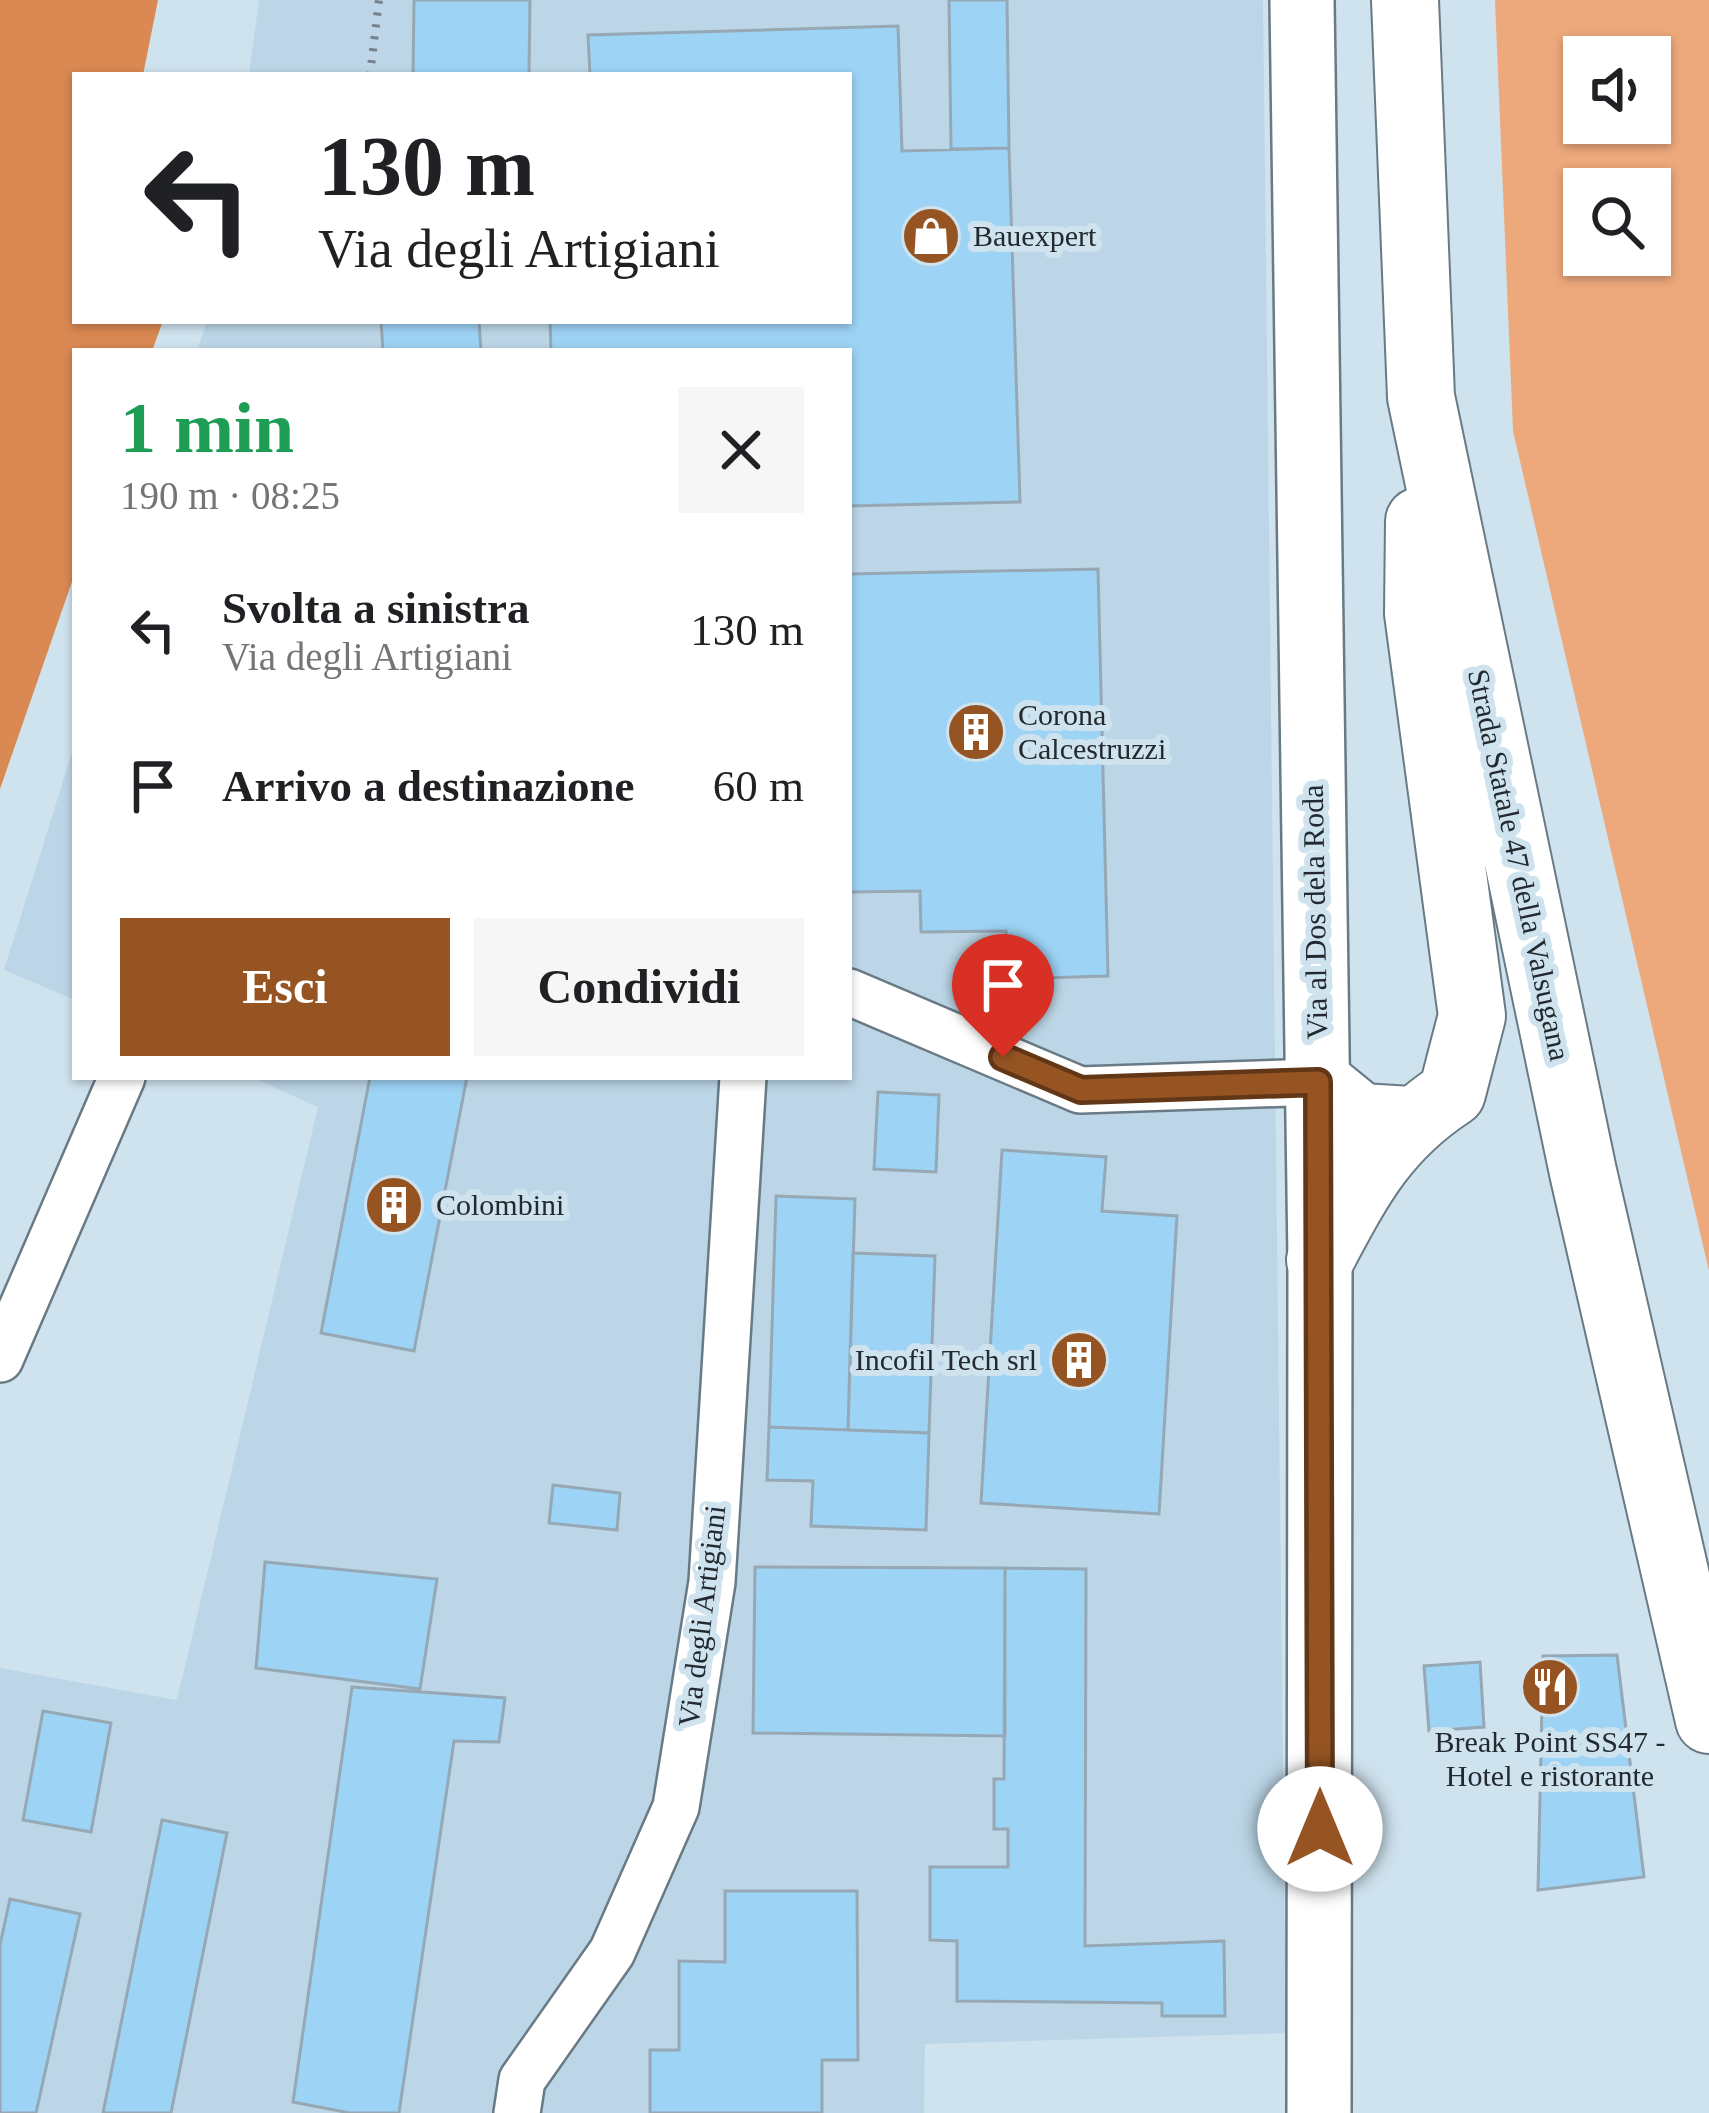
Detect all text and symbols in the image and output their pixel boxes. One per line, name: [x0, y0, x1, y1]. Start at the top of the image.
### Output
map controls: [1563, 36, 1671, 276]
button: sound: [1563, 36, 1671, 144]
icon: left: [120, 120, 276, 276]
text: 130 m: [318, 120, 535, 213]
button: search: [1563, 168, 1671, 276]
shop icon: Bauexpert: [900, 205, 962, 267]
text: Via degli Artigiani: [318, 219, 720, 279]
place label: Bauexpert: [973, 219, 1097, 252]
button: close: [678, 387, 804, 513]
text: 1 min: [120, 388, 294, 468]
text: 190 m · 08:25: [120, 474, 340, 517]
text: Svolta a sinistra: [222, 583, 530, 633]
icon: left: [120, 597, 186, 663]
text: 130 m: [690, 605, 804, 655]
text: Via degli Artigiani: [222, 635, 512, 678]
street label: Strada Statale 47 della Valsugana: [1462, 666, 1577, 1064]
place label: Corona Calcestruzzi: [1018, 698, 1166, 765]
building icon: Corona Calcestruzzi: [945, 701, 1007, 763]
icon: arrive: [120, 753, 186, 819]
text: Arrivo a destinazione: [222, 761, 634, 811]
text: 60 m: [713, 761, 804, 811]
street label: Via al Dos dela Roda: [1296, 784, 1333, 1040]
button: Esci: [120, 918, 450, 1056]
button: Condividi: [474, 918, 804, 1056]
pin: [952, 934, 1054, 1057]
icon: arrive: [970, 952, 1036, 1018]
building icon: Colombini: [363, 1174, 425, 1236]
place label: Colombini: [436, 1188, 564, 1221]
building icon: Incofil Tech srl: [1048, 1329, 1110, 1391]
place label: Incofil Tech srl: [855, 1343, 1037, 1376]
street label: Via degli Artigiani: [672, 1503, 731, 1729]
restaurant icon: Break Point SS47 - Hotel e ristorante: [1519, 1656, 1581, 1718]
place label: Break Point SS47 - Hotel e ristorante: [1435, 1725, 1665, 1792]
position arrow: [1257, 1766, 1383, 1892]

